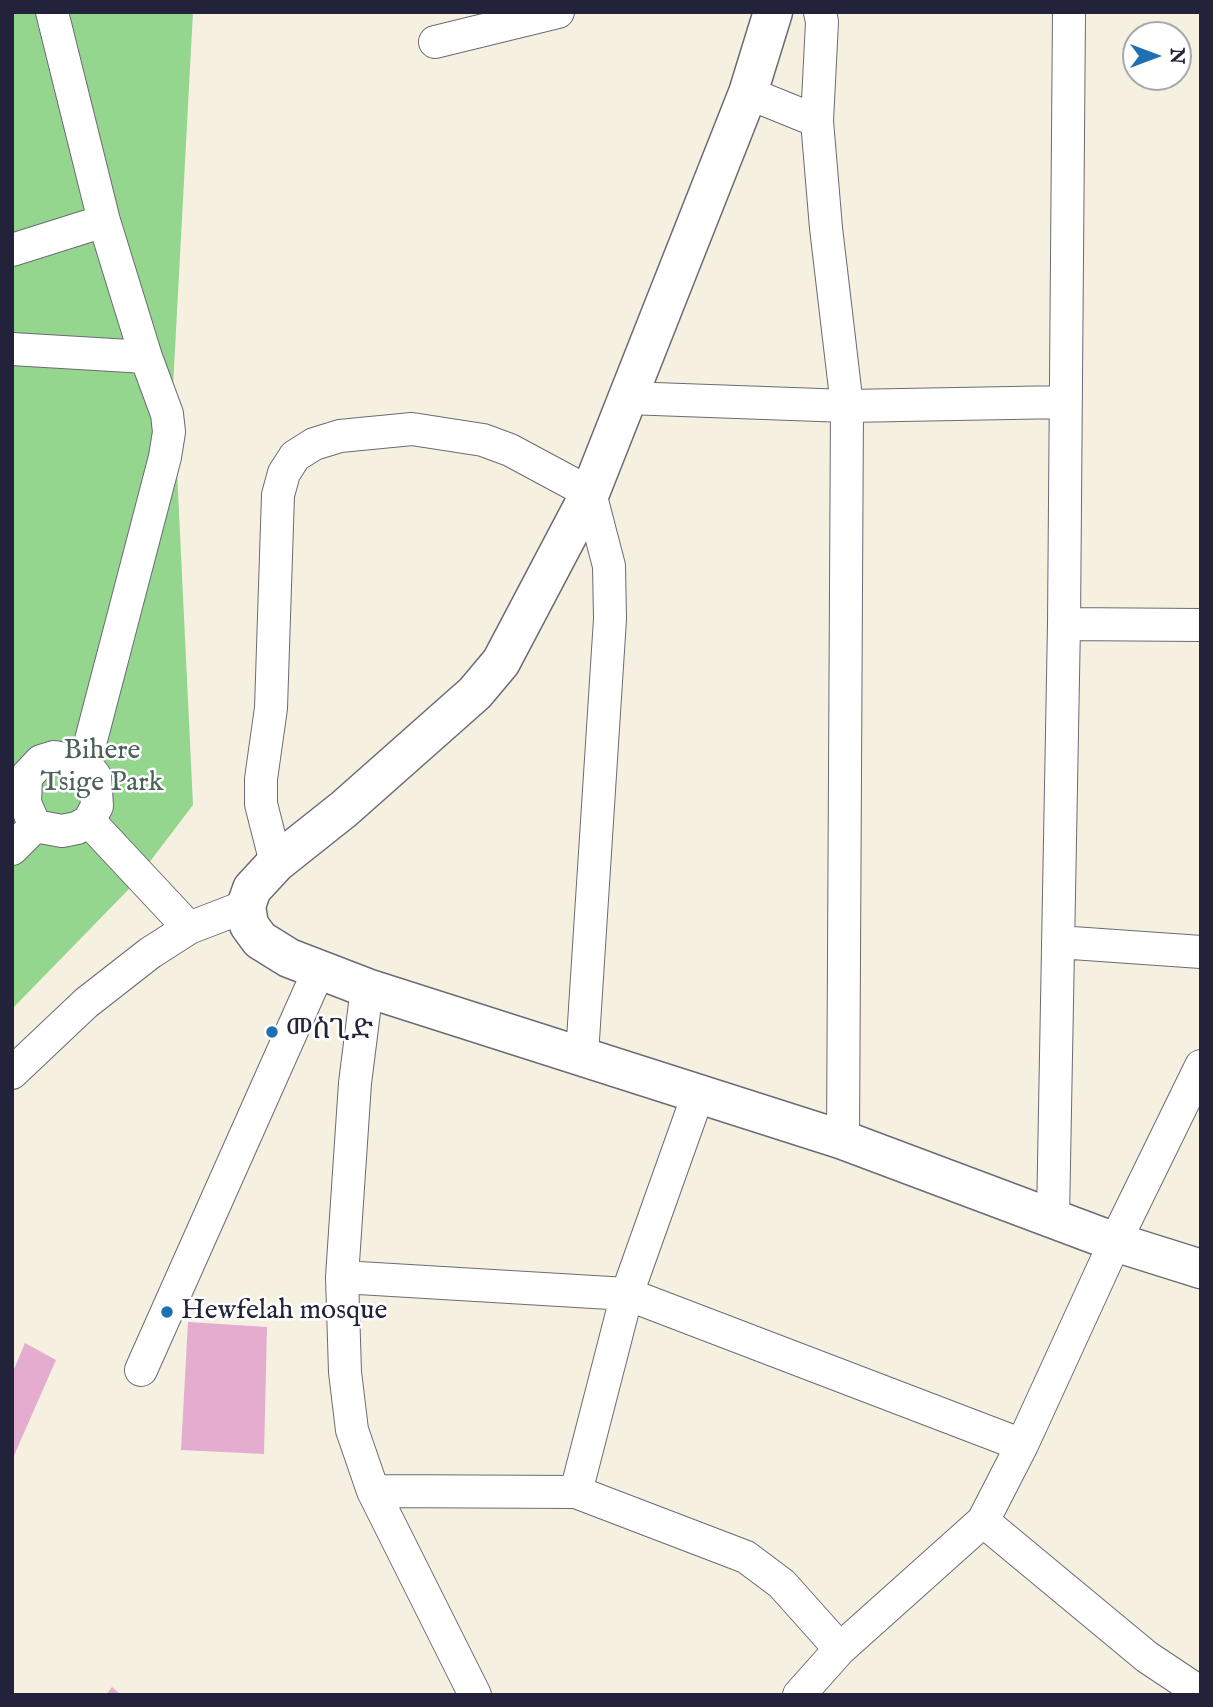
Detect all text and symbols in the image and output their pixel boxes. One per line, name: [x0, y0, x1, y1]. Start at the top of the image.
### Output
north arrow: [1122, 21, 1192, 91]
text: N: [1164, 48, 1188, 64]
park label: Bihere Tsige Park: [40, 735, 164, 801]
place label: መስጊድ: [286, 1015, 373, 1049]
marker: መስጊድ: [264, 1024, 280, 1040]
place label: Hewfelah mosque: [181, 1295, 387, 1329]
marker: Hewfelah mosque: [159, 1304, 175, 1320]

